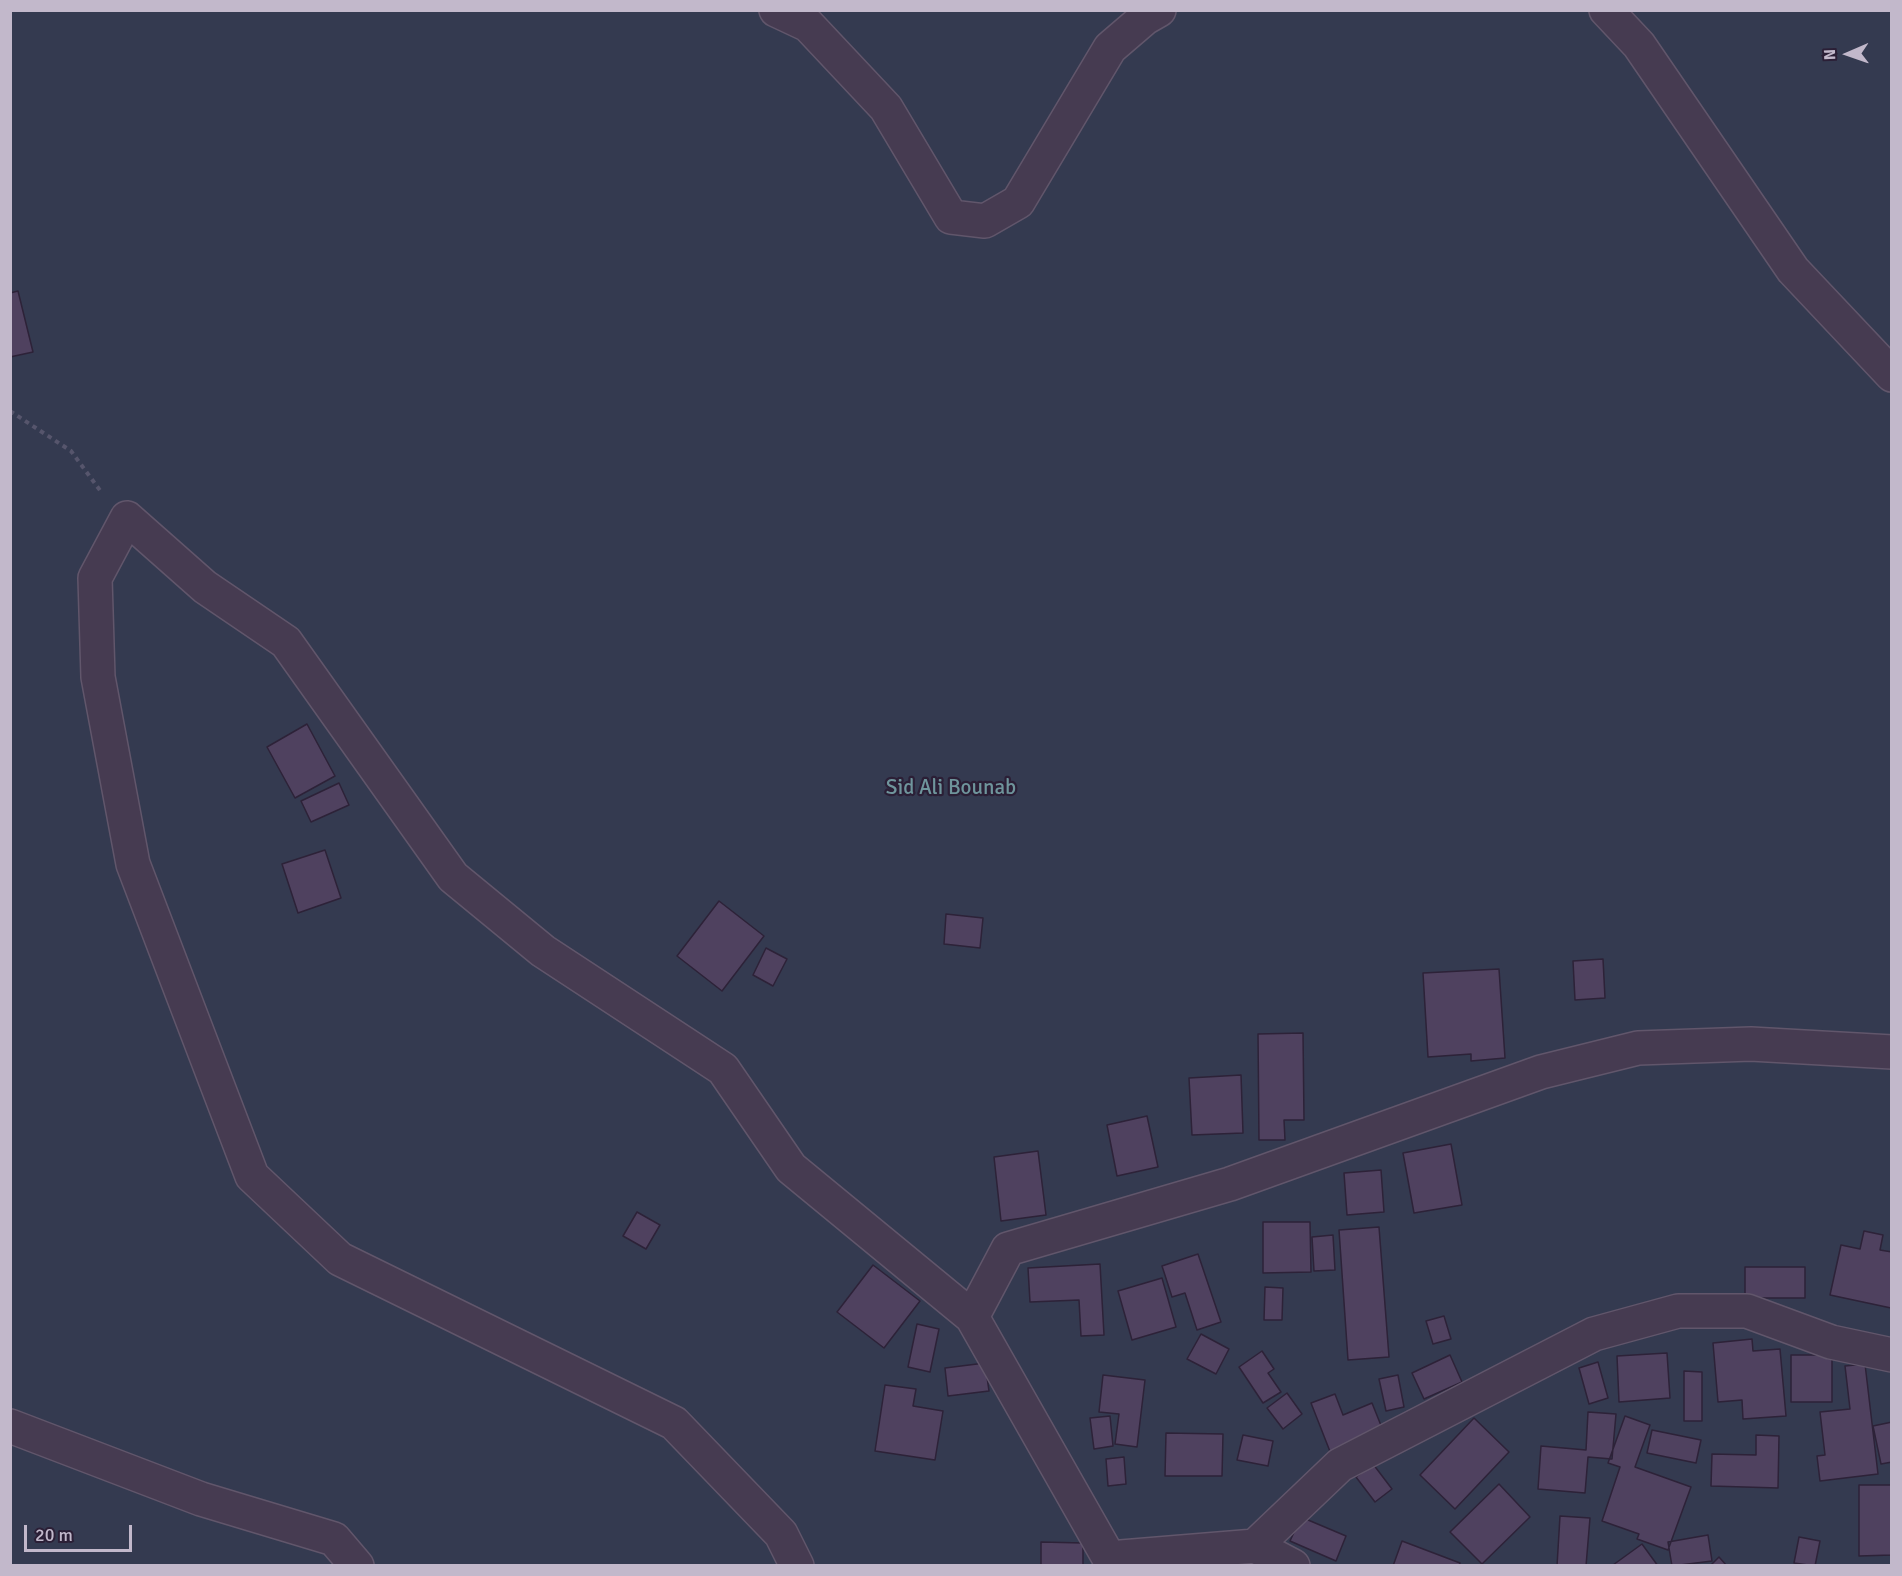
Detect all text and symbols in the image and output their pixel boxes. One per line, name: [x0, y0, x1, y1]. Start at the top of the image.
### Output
north arrow: [1818, 24, 1878, 84]
text: N: [1820, 49, 1840, 61]
park label: Sid Ali Bounab: [886, 775, 1016, 801]
scale bar: [27, 1513, 135, 1551]
text: 20 m: [35, 1524, 73, 1546]

